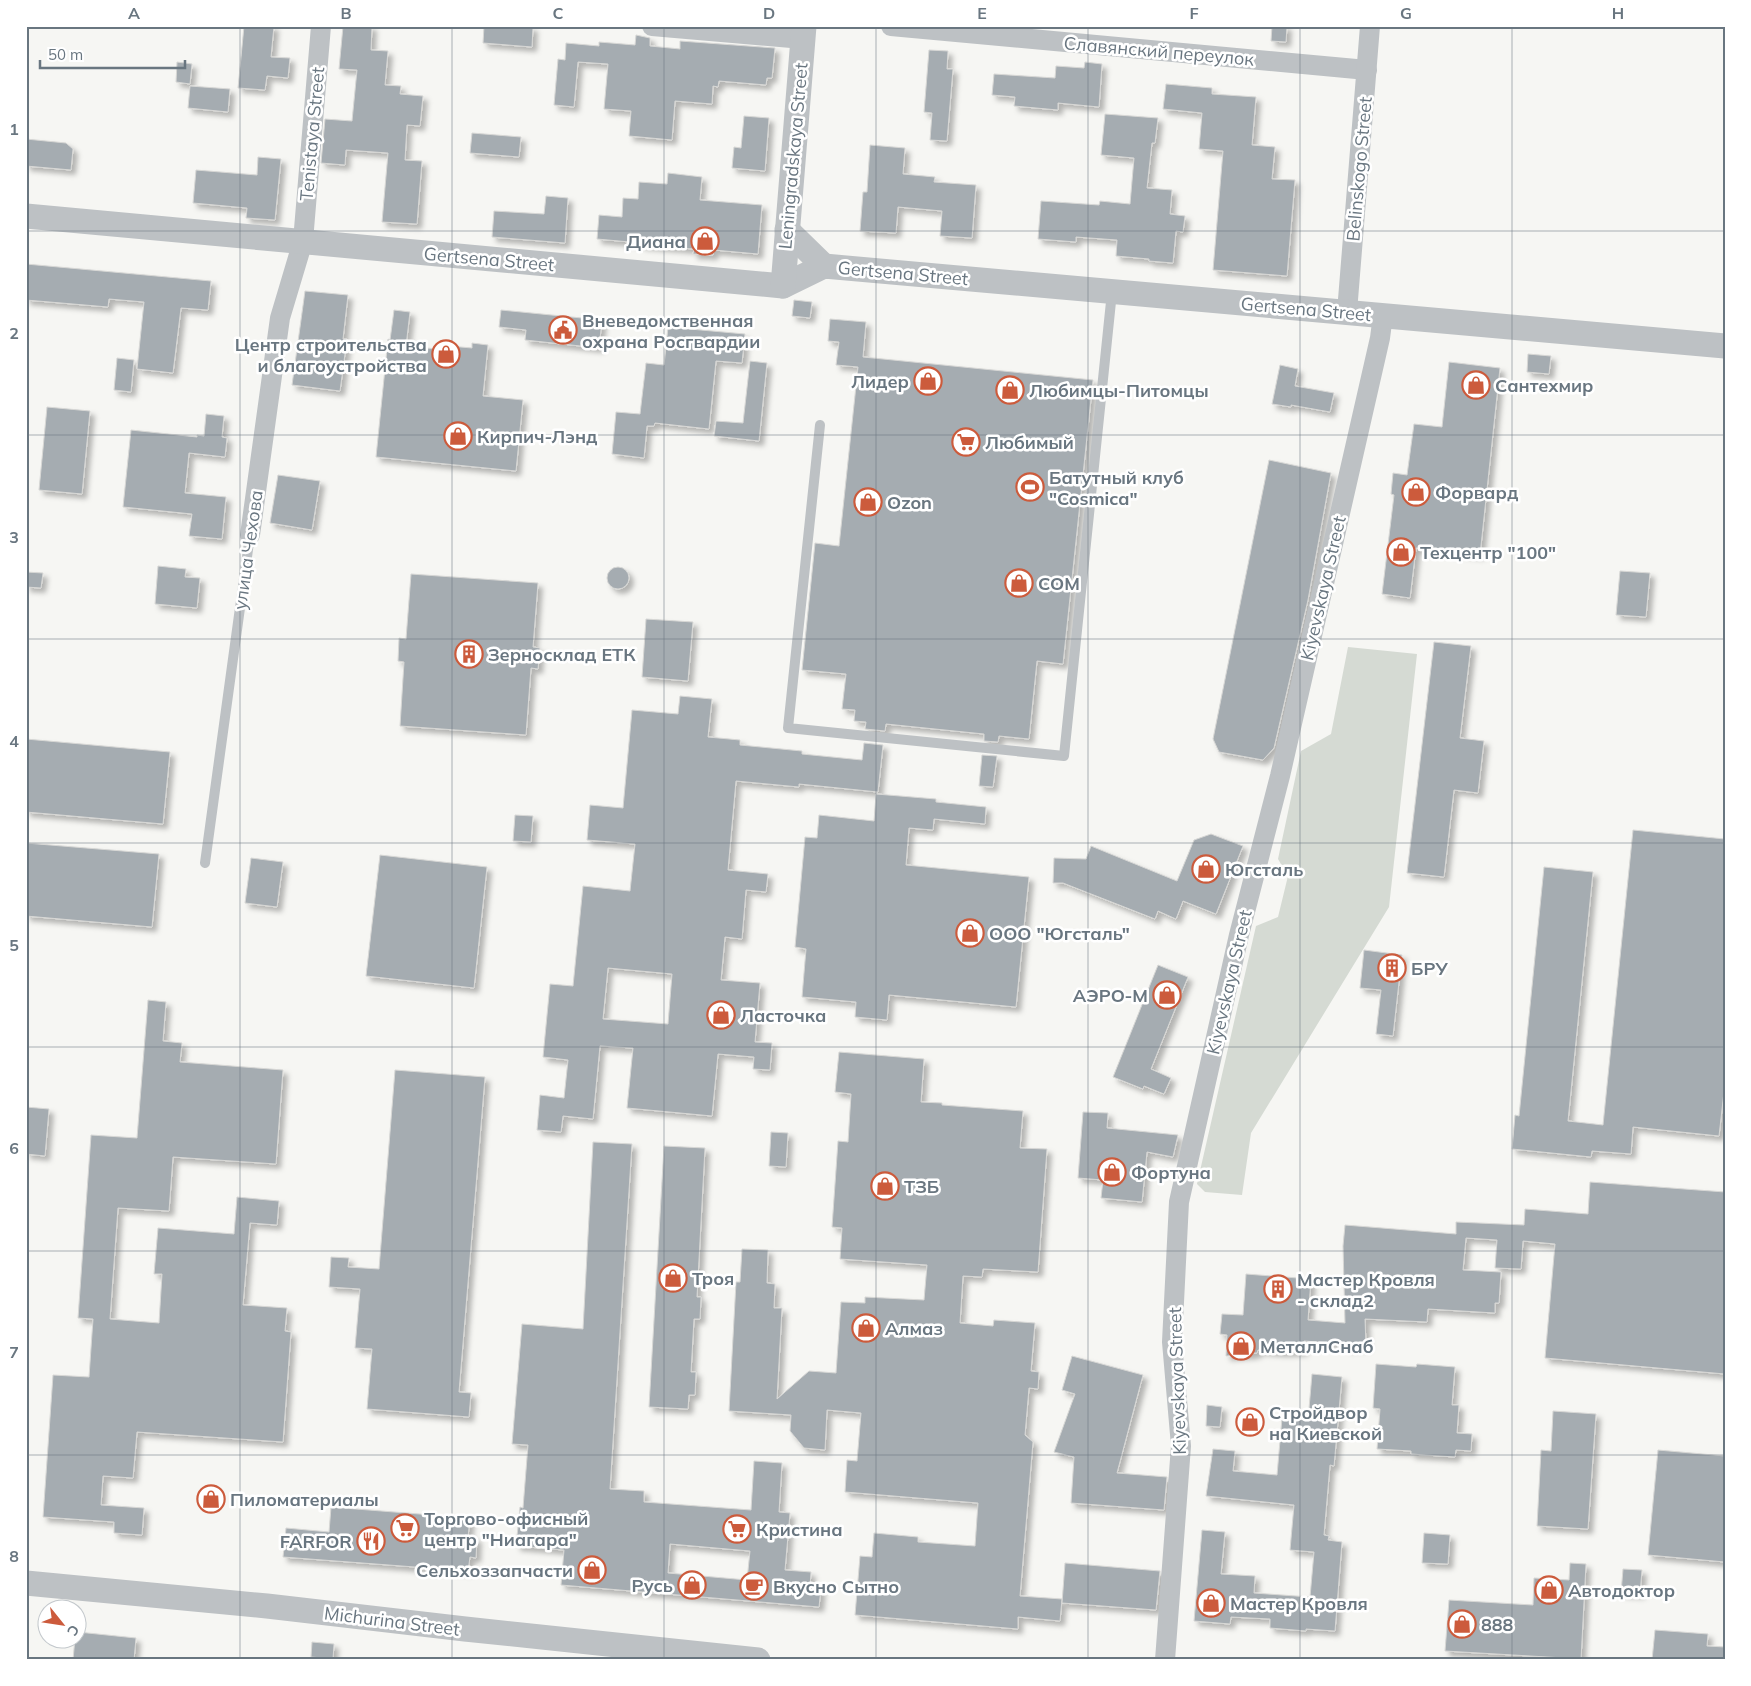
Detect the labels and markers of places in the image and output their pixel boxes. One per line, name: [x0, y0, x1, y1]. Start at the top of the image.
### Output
shop icon: Диана: [690, 226, 720, 256]
place label: Диана: [626, 230, 686, 253]
place label: Вневедомственная охрана Росгвардии: [582, 309, 760, 353]
public building icon: Вневедомственная охрана Росгвардии: [548, 315, 578, 345]
place label: Центр строительства и благоустройства: [235, 333, 427, 377]
shop icon: Центр строительства и благоустройства: [431, 339, 461, 369]
shop icon: Лидер: [913, 366, 943, 396]
place label: Лидер: [851, 370, 909, 393]
shop icon: Сантехмир: [1461, 370, 1491, 400]
place label: Сантехмир: [1495, 374, 1593, 397]
shop icon: Любимцы-Питомцы: [995, 375, 1025, 405]
place label: Любимцы-Питомцы: [1029, 379, 1209, 402]
shop icon: Кирпич-Лэнд: [443, 421, 473, 451]
place label: Кирпич-Лэнд: [477, 425, 598, 448]
supermarket icon: Любимый: [951, 427, 981, 457]
place label: Любимый: [985, 431, 1074, 454]
place label: Батутный клуб "Cosmica": [1049, 466, 1184, 510]
sports icon: Батутный клуб "Cosmica": [1015, 472, 1045, 502]
shop icon: Форвард: [1401, 477, 1431, 507]
place label: Форвард: [1435, 481, 1519, 504]
shop icon: Ozon: [853, 487, 883, 517]
place label: Ozon: [887, 491, 932, 514]
shop icon: Техцентр "100": [1386, 537, 1416, 567]
place label: Техцентр "100": [1420, 541, 1556, 564]
shop icon: СОМ: [1004, 568, 1034, 598]
place label: СОМ: [1038, 572, 1080, 595]
building icon: Зерносклад ЕТК: [454, 639, 484, 669]
place label: Зерносклад ЕТК: [488, 643, 636, 666]
shop icon: Югсталь: [1191, 854, 1221, 884]
place label: Югсталь: [1225, 858, 1303, 881]
shop icon: ООО "Югсталь": [955, 918, 985, 948]
place label: ООО "Югсталь": [989, 922, 1130, 945]
building icon: БРУ: [1377, 953, 1407, 983]
place label: БРУ: [1411, 957, 1448, 980]
shop icon: АЭРО-М: [1152, 980, 1182, 1010]
place label: АЭРО-М: [1073, 984, 1148, 1007]
shop icon: Ласточка: [706, 1000, 736, 1030]
place label: Ласточка: [740, 1004, 826, 1027]
shop icon: Фортуна: [1097, 1157, 1127, 1187]
place label: Фортуна: [1131, 1161, 1211, 1184]
shop icon: ТЗБ: [870, 1171, 900, 1201]
place label: ТЗБ: [904, 1175, 939, 1198]
shop icon: Троя: [658, 1263, 688, 1293]
place label: Троя: [692, 1267, 734, 1290]
place label: Мастер Кровля - склад2: [1297, 1268, 1435, 1312]
building icon: Мастер Кровля - склад2: [1263, 1274, 1293, 1304]
shop icon: Алмаз: [851, 1313, 881, 1343]
place label: Алмаз: [885, 1317, 943, 1340]
shop icon: МеталлСнаб: [1226, 1331, 1256, 1361]
place label: МеталлСнаб: [1260, 1335, 1374, 1358]
place label: Стройдвор на Киевской: [1269, 1401, 1382, 1445]
shop icon: Стройдвор на Киевской: [1235, 1407, 1265, 1437]
shop icon: Пиломатериалы: [196, 1484, 226, 1514]
place label: Пиломатериалы: [230, 1488, 379, 1511]
place label: Торгово-офисный центр "Ниагара": [424, 1507, 588, 1551]
supermarket icon: Торгово-офисный центр "Ниагара": [390, 1513, 420, 1543]
supermarket icon: Кристина: [722, 1514, 752, 1544]
place label: Кристина: [756, 1518, 843, 1541]
restaurant icon: FARFOR: [356, 1526, 386, 1556]
place label: FARFOR: [280, 1530, 352, 1553]
shop icon: Сельхоззапчасти: [577, 1555, 607, 1585]
place label: Сельхоззапчасти: [416, 1559, 573, 1582]
shop icon: Русь: [677, 1570, 707, 1600]
cafe icon: Вкусно Сытно: [739, 1571, 769, 1601]
place label: Русь: [632, 1574, 673, 1597]
place label: Вкусно Сытно: [773, 1575, 899, 1598]
shop icon: Автодоктор: [1534, 1575, 1564, 1605]
place label: Автодоктор: [1568, 1579, 1675, 1602]
shop icon: Мастер Кровля: [1196, 1588, 1226, 1618]
place label: Мастер Кровля: [1230, 1592, 1368, 1615]
shop icon: 888: [1447, 1609, 1477, 1639]
place label: 888: [1481, 1613, 1514, 1636]

